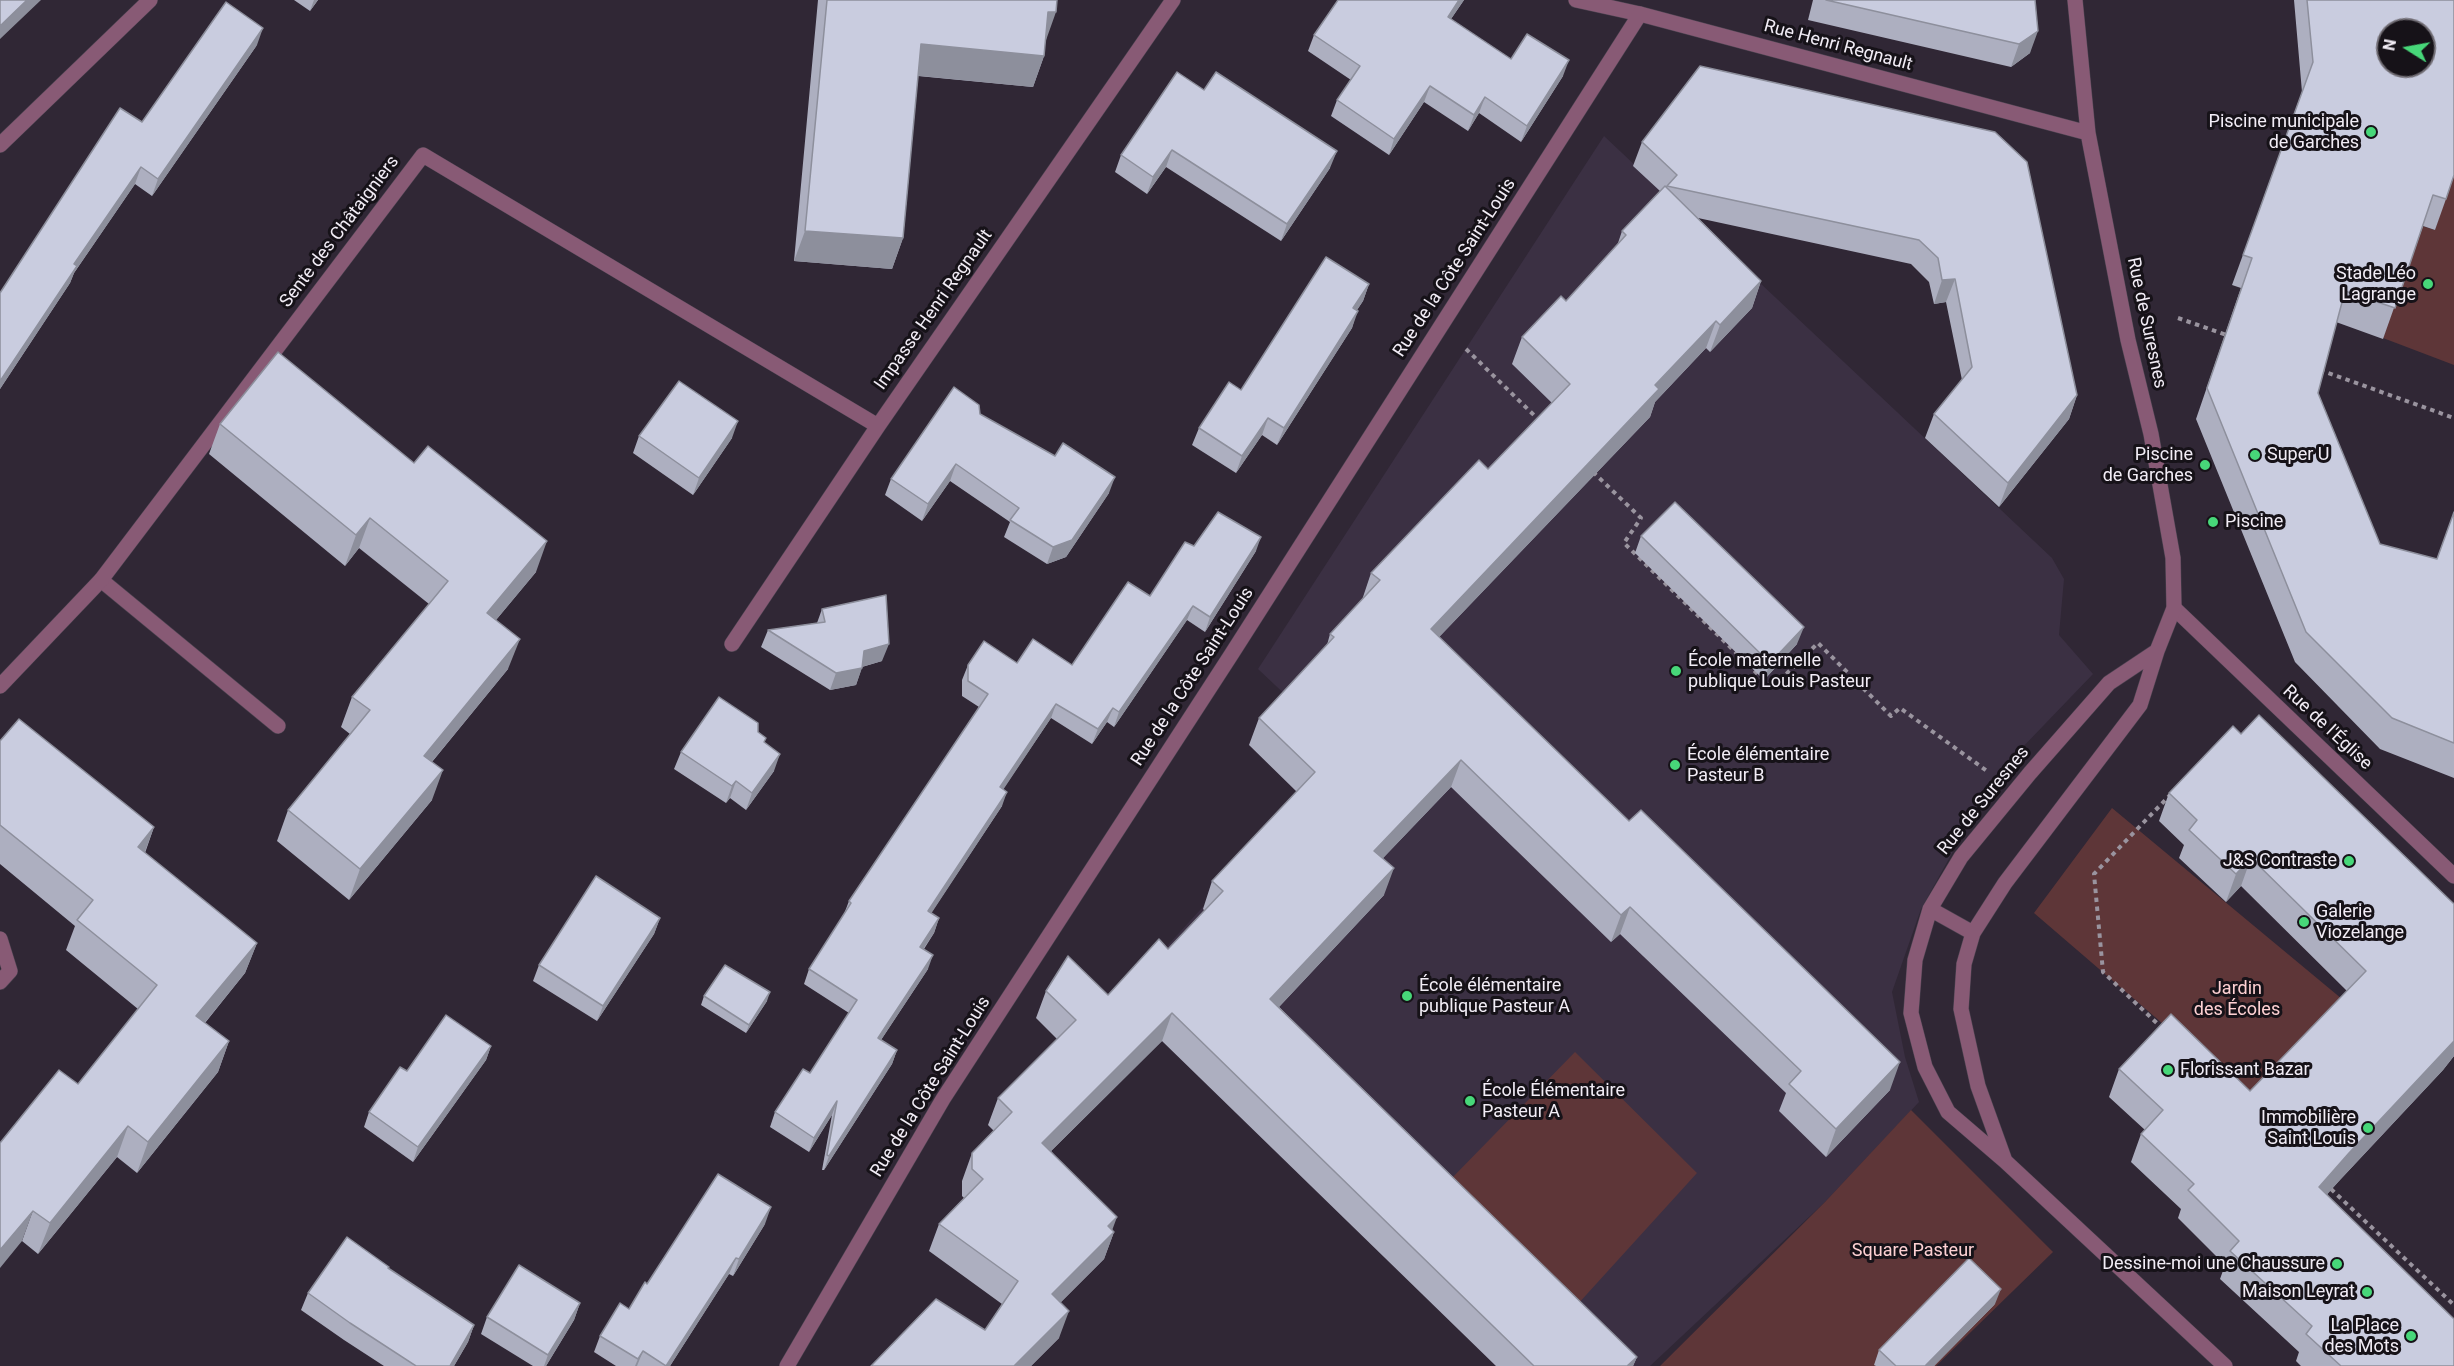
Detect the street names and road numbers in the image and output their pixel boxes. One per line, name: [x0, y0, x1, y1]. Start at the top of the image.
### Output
street label: Rue Henri Regnault: [1761, 16, 1915, 76]
street label: Sente des Châtaigniers: [276, 152, 404, 312]
street label: Rue de la Côte Saint-Louis: [1389, 175, 1521, 361]
street label: Impasse Henri Regnault: [870, 226, 998, 394]
street label: Rue de Suresnes: [2122, 256, 2170, 390]
street label: Rue de la Côte Saint-Louis: [1127, 584, 1259, 770]
street label: Rue de l'Église: [2278, 681, 2376, 775]
street label: Rue de Suresnes: [1934, 742, 2034, 860]
street label: Rue de la Côte Saint-Louis: [866, 993, 996, 1181]

